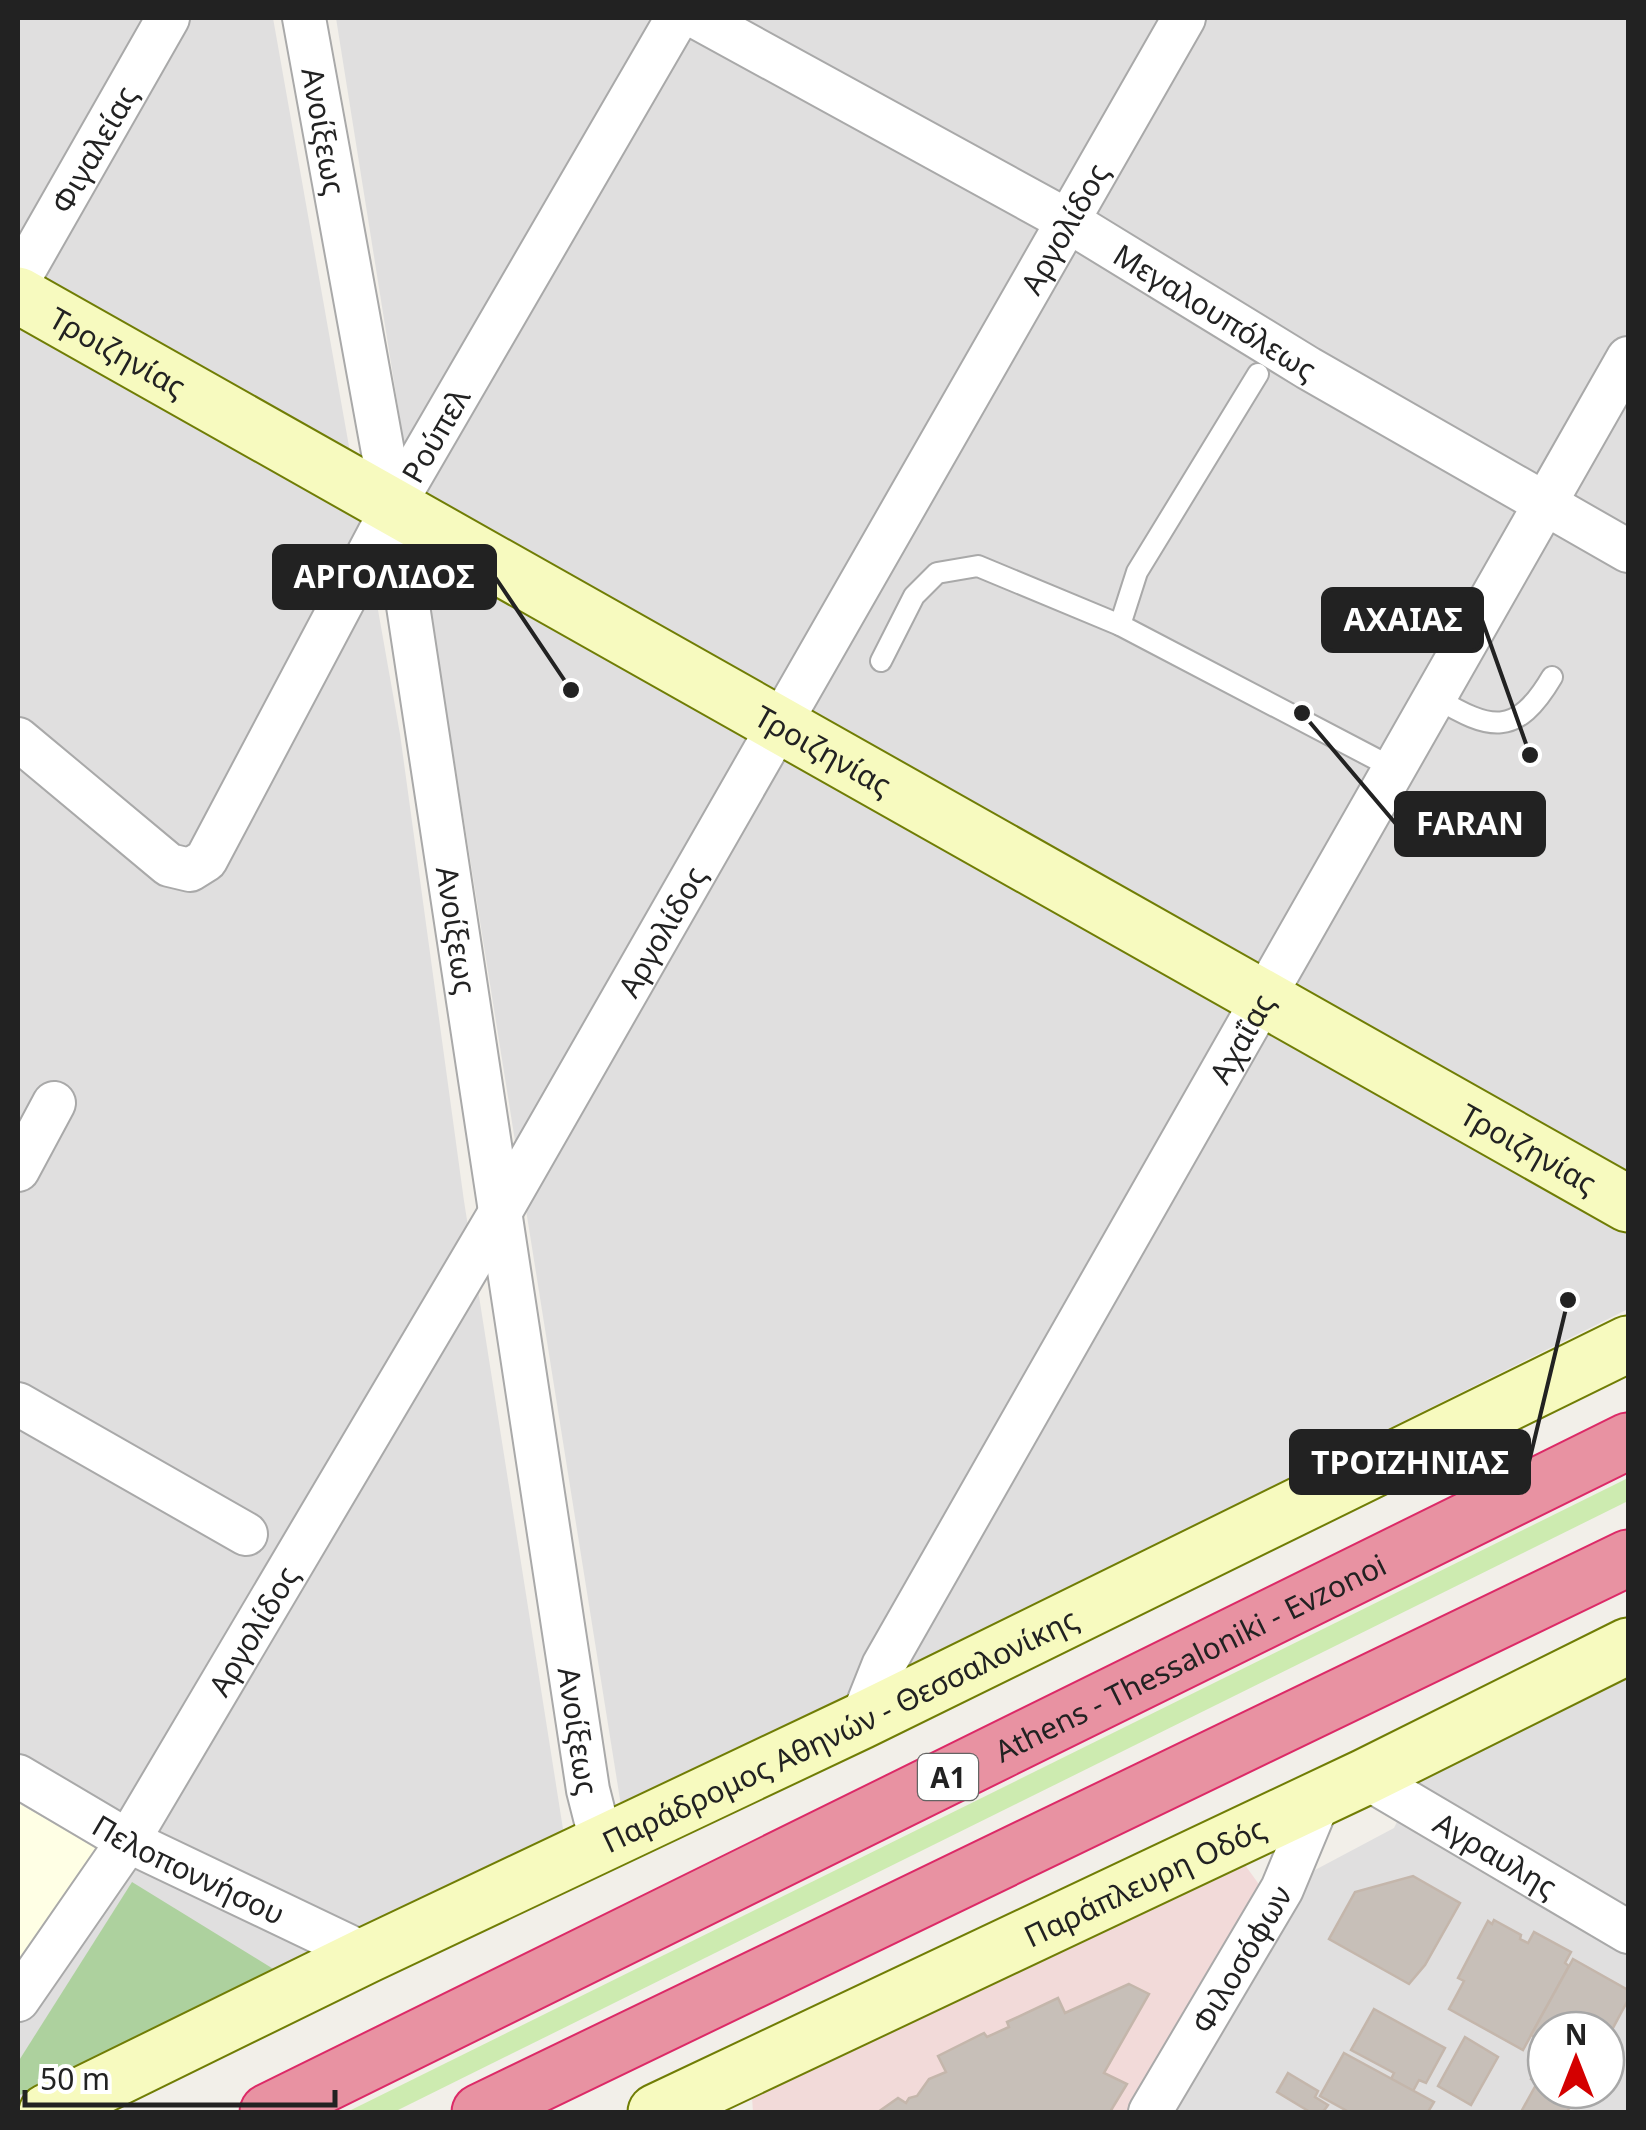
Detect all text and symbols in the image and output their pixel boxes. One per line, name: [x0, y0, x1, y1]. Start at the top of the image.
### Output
street label: Ανοίξεως: [293, 64, 356, 198]
street label: Φιγαλείας: [41, 78, 146, 220]
street label: Αργολίδος: [1010, 155, 1117, 301]
street label: Μεγαλουπόλεως: [1106, 233, 1325, 389]
street label: Τροιζηνίας: [43, 297, 194, 406]
street label: Ρούπελ: [391, 380, 479, 490]
callout: ΑΡΓΟΛΙΔΟΣ: [274, 546, 495, 608]
text: ΑΡΓΟΛΙΔΟΣ: [293, 554, 475, 597]
callout: AXAΙΑΣ: [1323, 589, 1482, 651]
text: AXAΙΑΣ: [1344, 597, 1462, 640]
street label: Τροιζηνίας: [748, 695, 899, 805]
callout: FARAN: [1396, 793, 1544, 855]
text: FARAN: [1416, 801, 1524, 844]
street label: Αργολίδος: [608, 858, 715, 1004]
street label: Ανοίξεως: [427, 863, 487, 997]
street label: Αχαΐας: [1199, 986, 1283, 1090]
street label: Τροιζηνίας: [1453, 1093, 1604, 1203]
callout: ΤΡΟΙΖΗΝΙΑΣ: [1291, 1431, 1529, 1493]
text: ΤΡΟΙΖΗΝΙΑΣ: [1311, 1440, 1509, 1483]
street label: Athens - Thessaloniki - Evzonoi: [987, 1543, 1392, 1771]
street label: Αργολίδος: [198, 1558, 307, 1703]
street label: Παράδρομος Αθηνών - Θεσσαλονίκης: [595, 1597, 1084, 1861]
street label: Ανοίξεως: [549, 1664, 609, 1798]
road number: Α1: [918, 1754, 978, 1800]
street label: Αγραυλης: [1427, 1802, 1565, 1907]
street label: Πελοποννήσου: [85, 1804, 292, 1933]
street label: Παράπλευρη Οδός: [1017, 1807, 1272, 1956]
street label: Φιλοσόφων: [1181, 1877, 1300, 2040]
north arrow: [1526, 2010, 1626, 2110]
text: N: [1565, 2015, 1587, 2053]
scale bar: [25, 2045, 335, 2107]
text: 50 m: [40, 2058, 110, 2099]

